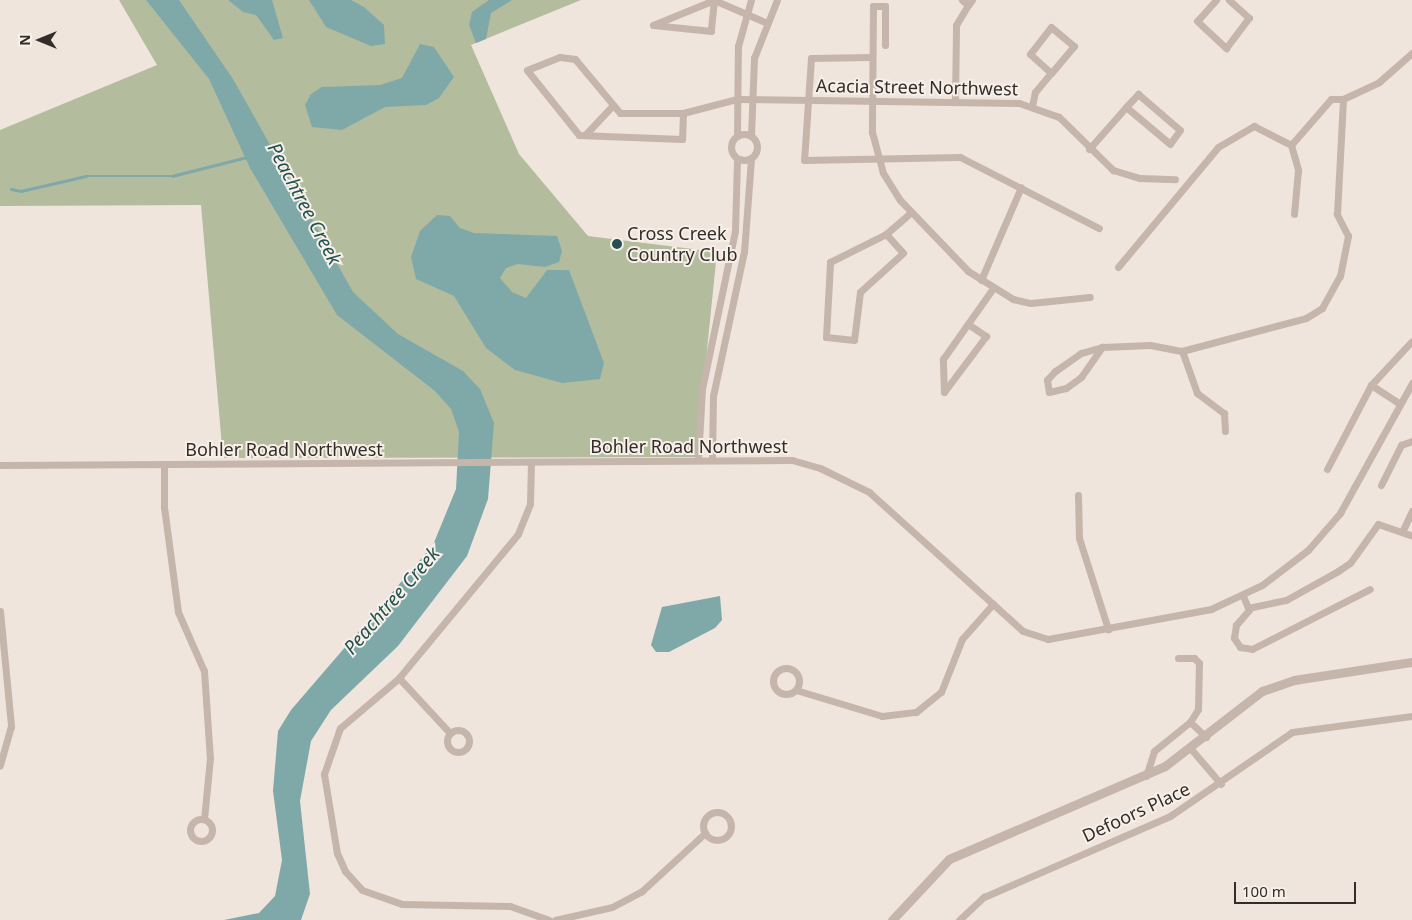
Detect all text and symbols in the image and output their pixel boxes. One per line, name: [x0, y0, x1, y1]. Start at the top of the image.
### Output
north arrow: [15, 15, 65, 65]
text: N: [15, 34, 34, 46]
street label: Acacia Street Northwest: [816, 74, 1018, 100]
water label: Peachtree Creek: [262, 139, 346, 269]
place label: Cross Creek Country Club: [627, 223, 738, 266]
marker: Cross Creek Country Club: [611, 238, 623, 250]
street label: Bohler Road Northwest: [590, 435, 788, 457]
street label: Bohler Road Northwest: [185, 438, 383, 460]
water label: Peachtree Creek: [339, 543, 445, 659]
street label: Defoors Place: [1079, 778, 1193, 846]
scale bar: [1237, 872, 1360, 904]
text: 100 m: [1242, 881, 1286, 901]

